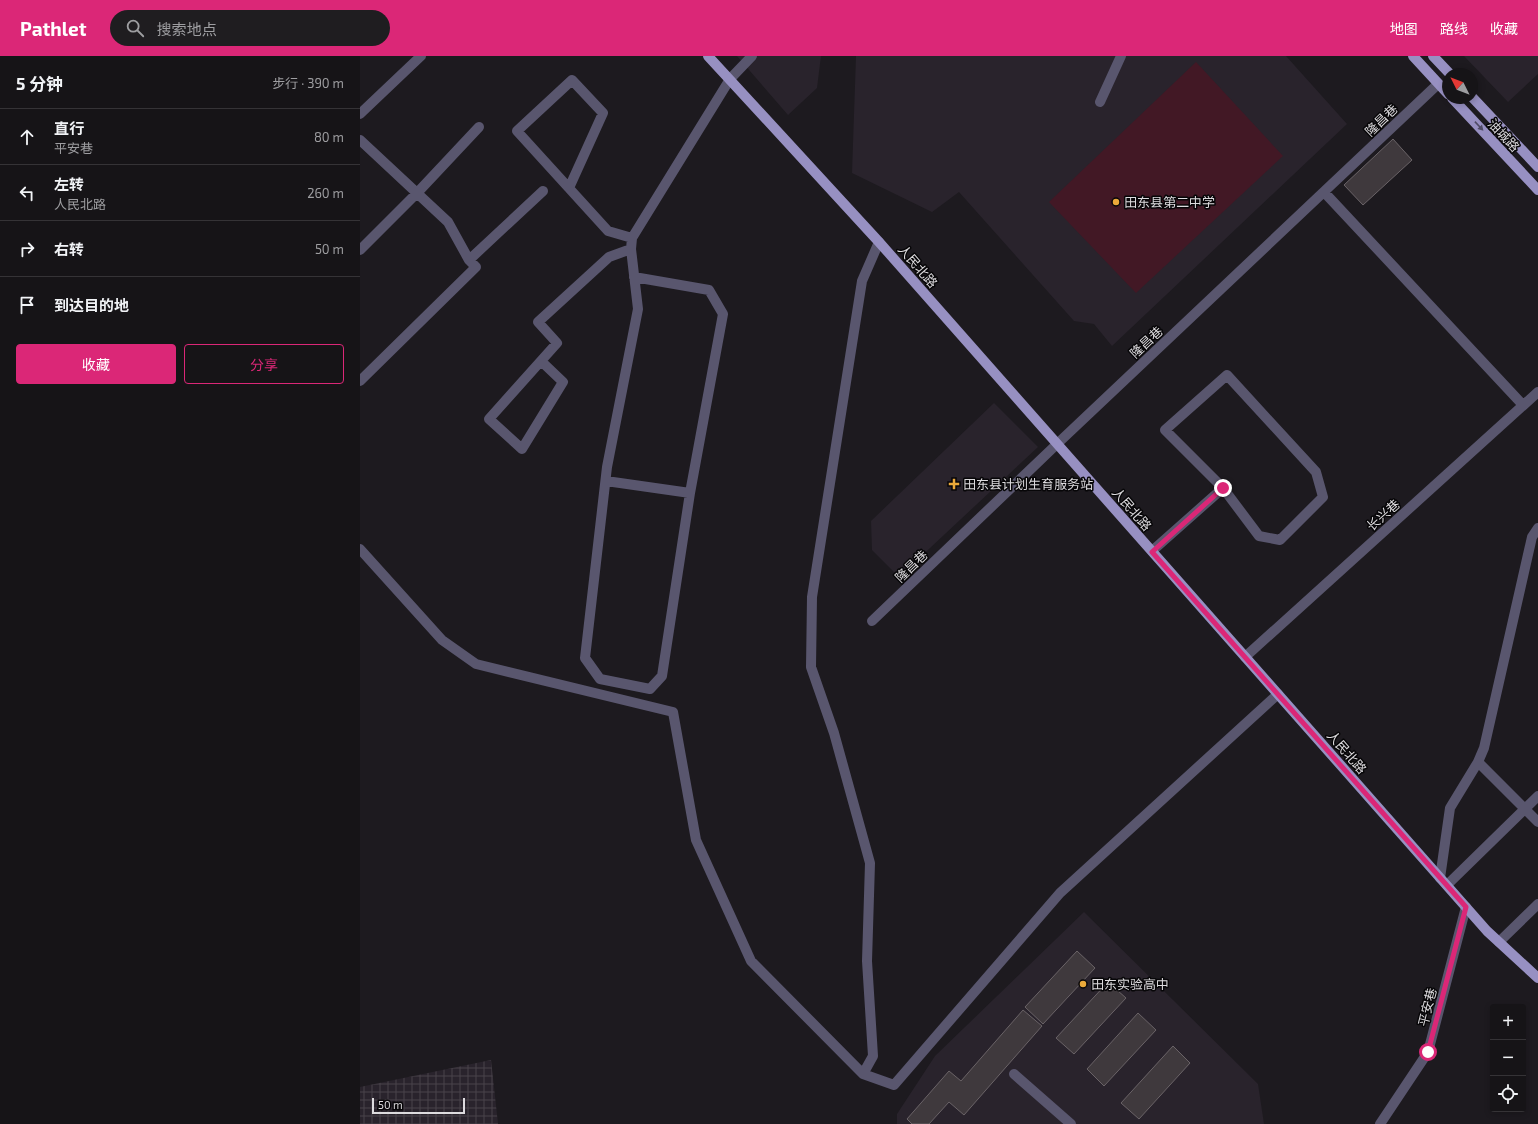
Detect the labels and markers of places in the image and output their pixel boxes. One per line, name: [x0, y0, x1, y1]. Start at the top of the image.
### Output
place label: 田东县第二中学: [1124, 194, 1215, 210]
marker: 田东县第二中学: [1111, 197, 1121, 207]
place label: 田东县计划生育服务站: [963, 476, 1093, 492]
marker: 田东县计划生育服务站: [948, 478, 960, 490]
place label: 田东实验高中: [1091, 976, 1169, 992]
marker: 田东实验高中: [1078, 979, 1088, 989]

